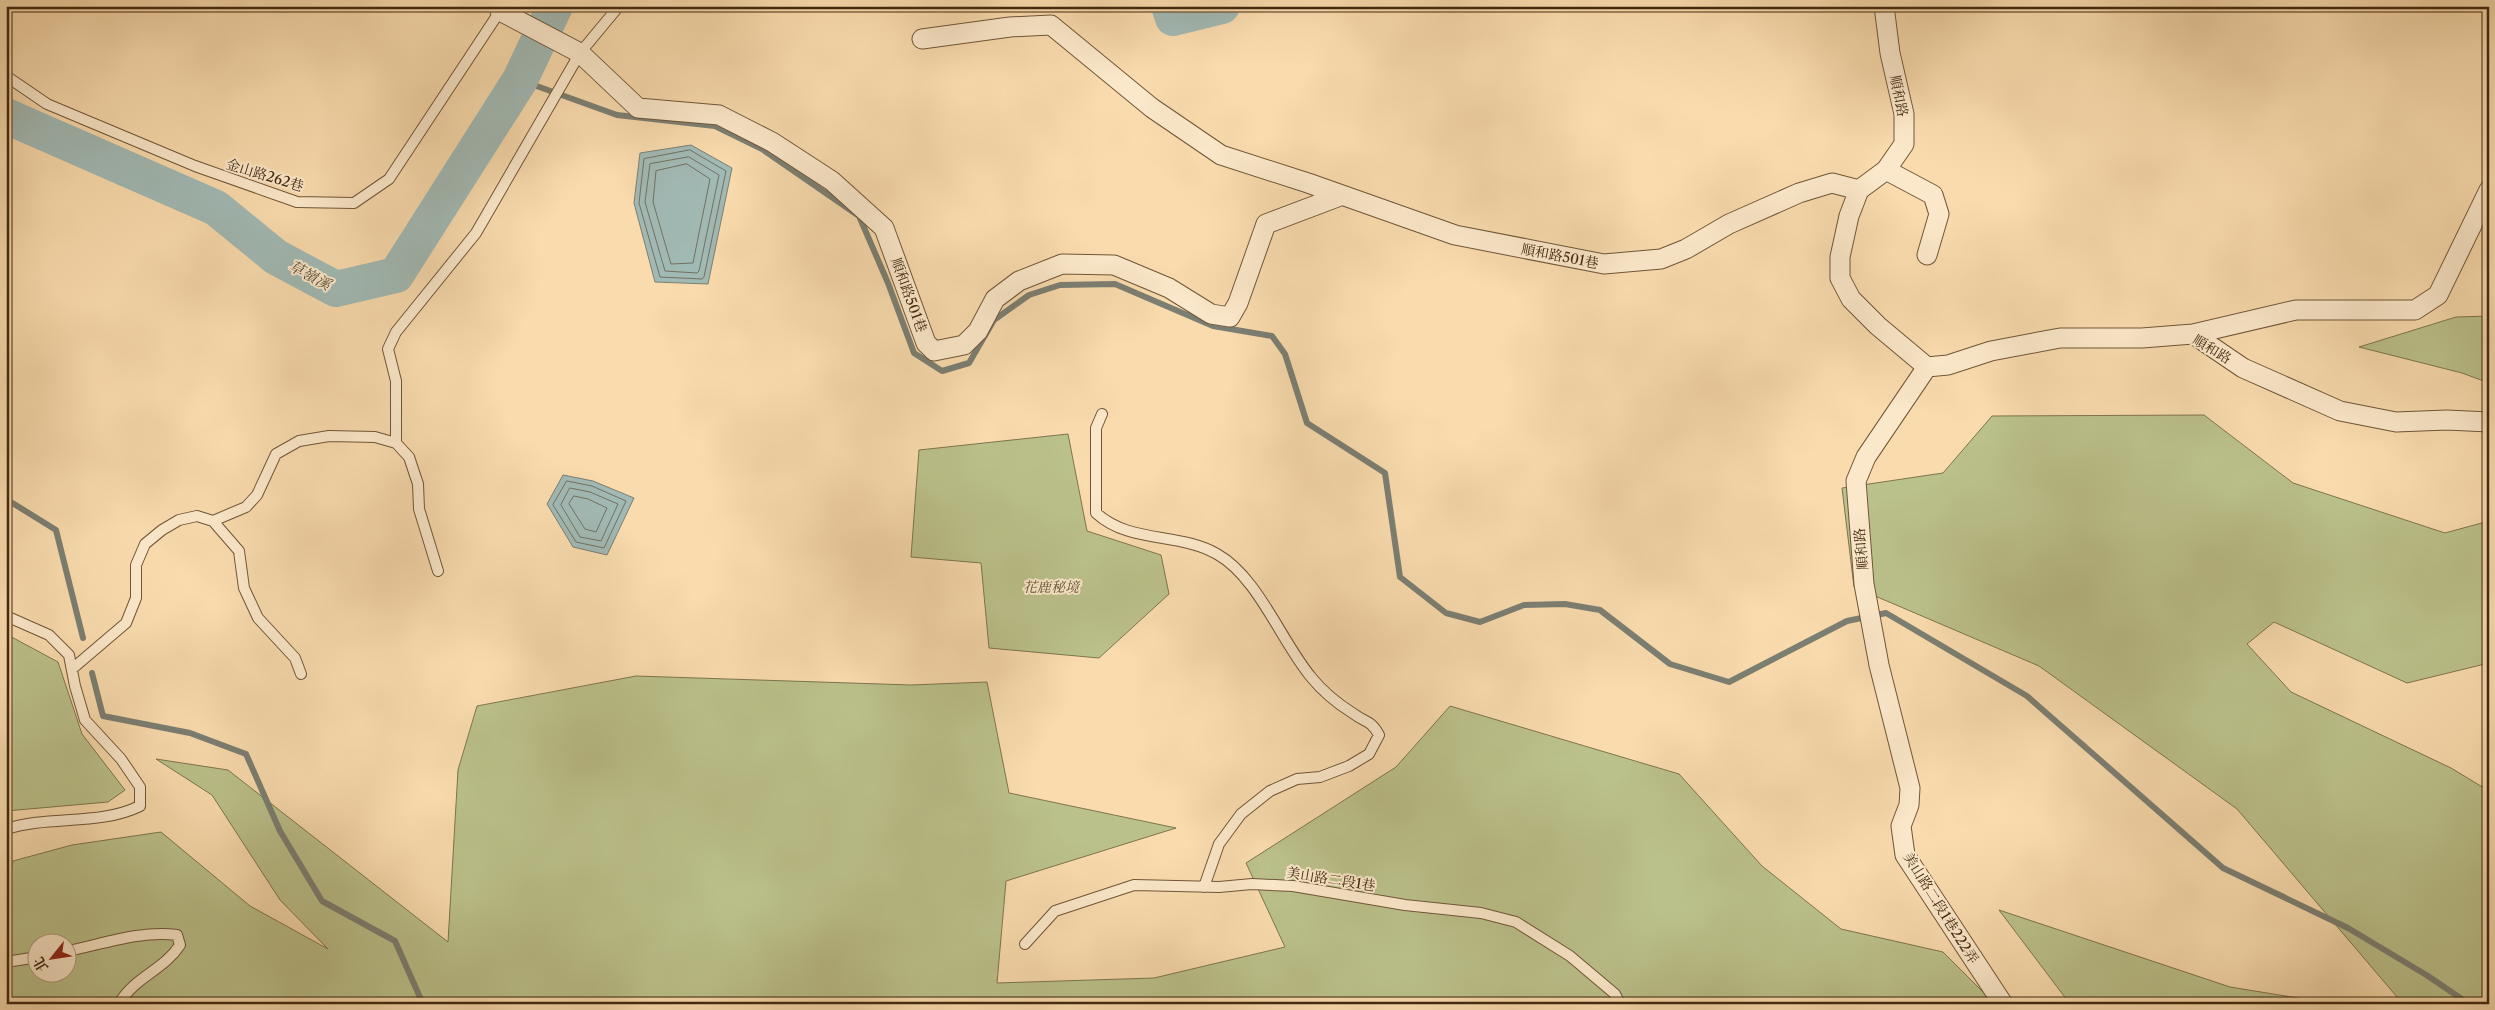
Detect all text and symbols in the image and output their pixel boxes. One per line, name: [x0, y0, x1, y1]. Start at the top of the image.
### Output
street label: 順和路: [1886, 74, 1912, 118]
street label: 金山路262巷: [224, 155, 306, 195]
street label: 順和路501巷: [1520, 240, 1600, 272]
street label: 順和路501巷: [887, 255, 931, 335]
water label: 草嶺溪: [286, 256, 336, 295]
street label: 順和路: [2189, 330, 2235, 368]
street label: 順和路: [1850, 527, 1872, 571]
park label: 花鹿秘境: [1023, 578, 1081, 596]
street label: 美山路二段1巷222弄: [1899, 849, 1983, 967]
street label: 美山路二段1巷: [1285, 863, 1377, 895]
north arrow: [28, 932, 78, 982]
text: 北: [29, 954, 52, 975]

